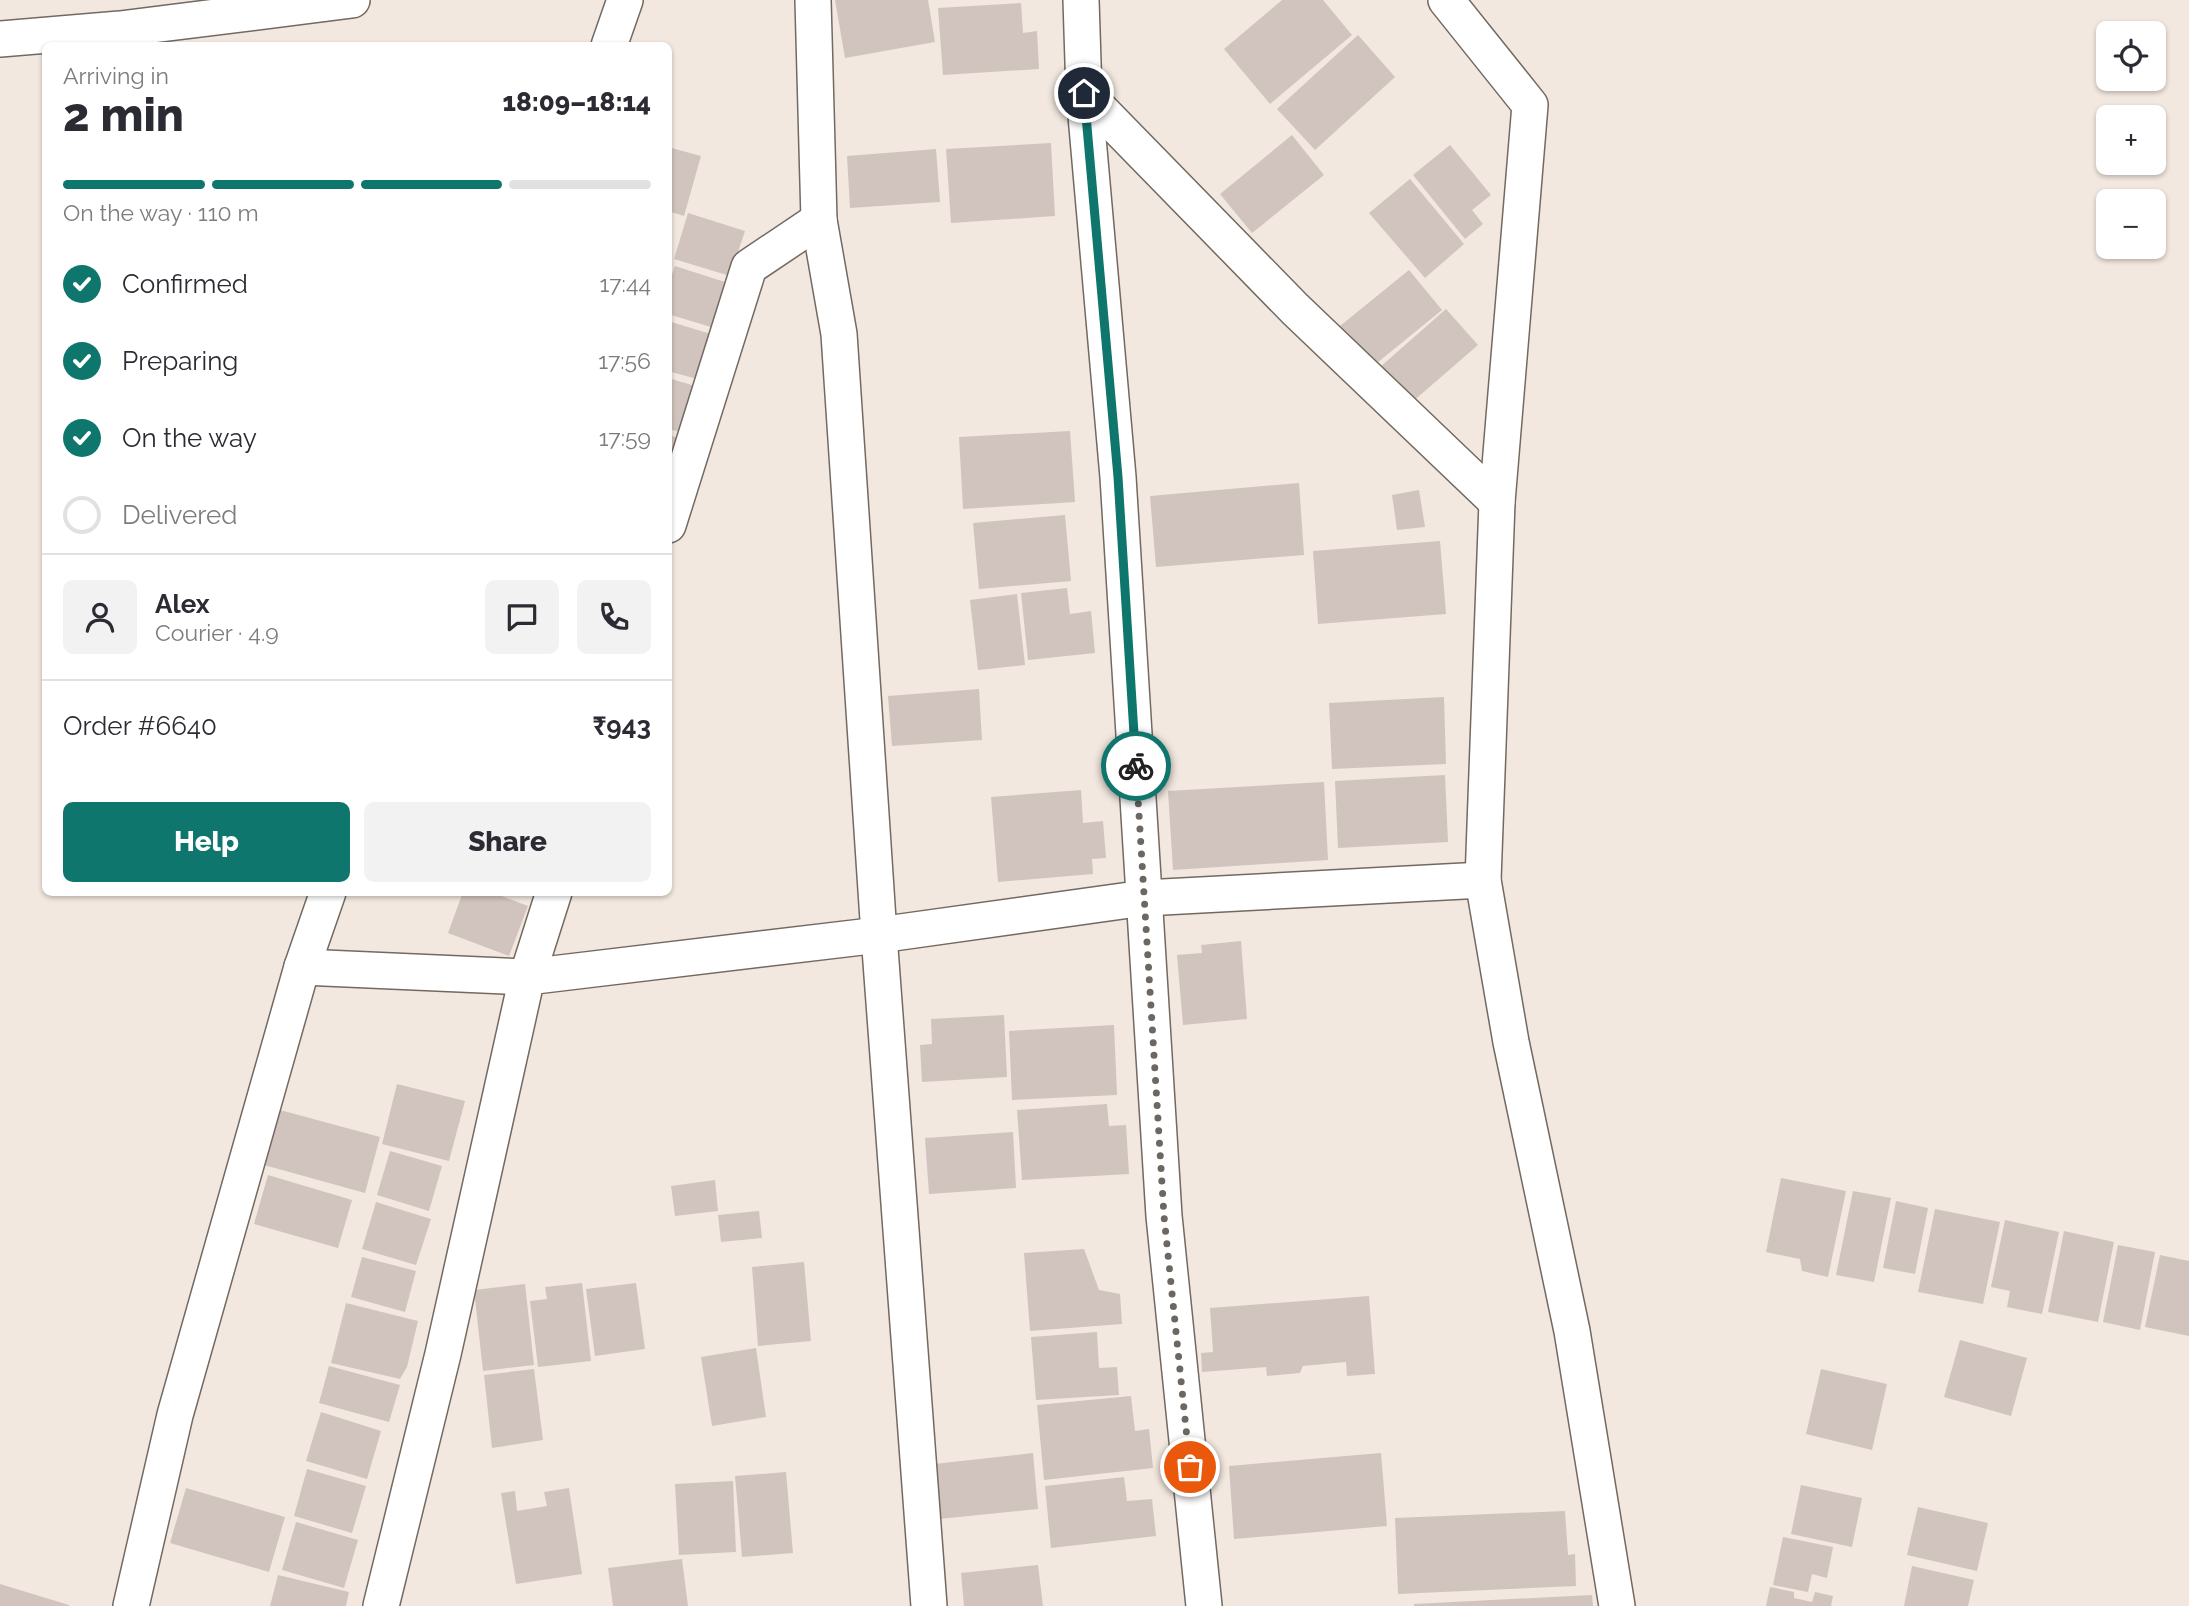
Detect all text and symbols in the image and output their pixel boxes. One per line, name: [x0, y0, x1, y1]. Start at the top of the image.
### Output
map controls: [2096, 21, 2166, 259]
button: locate: [2096, 21, 2166, 91]
text: Arriving in: [63, 62, 169, 89]
pin: [1054, 63, 1114, 123]
icon: home: [1065, 74, 1103, 112]
text: 18:09–18:14: [502, 87, 651, 117]
text: 2 min: [63, 88, 184, 142]
button: +: [2096, 105, 2166, 175]
button: −: [2096, 189, 2166, 259]
text: On the way · 110 m: [63, 199, 259, 226]
icon: check: [63, 265, 101, 303]
text: Confirmed: [122, 269, 248, 299]
text: 17:44: [600, 270, 651, 297]
icon: check: [63, 342, 101, 380]
text: Preparing: [122, 346, 238, 376]
text: 17:56: [598, 347, 651, 374]
icon: check: [63, 419, 101, 457]
text: On the way: [122, 423, 257, 453]
text: 17:59: [599, 424, 651, 451]
text: Delivered: [122, 500, 237, 530]
button: person: [63, 580, 137, 654]
button: chat: [485, 580, 559, 654]
button: phone: [577, 580, 651, 654]
text: Alex: [155, 589, 210, 619]
text: Courier · 4.9: [155, 619, 279, 646]
text: Order #6640: [63, 711, 217, 741]
text: ₹943: [592, 711, 651, 741]
courier: [1101, 731, 1171, 801]
icon: bike: [1117, 747, 1155, 785]
button: Help: [63, 802, 350, 882]
button: Share: [364, 802, 651, 882]
pin: [1160, 1437, 1220, 1497]
icon: bag: [1171, 1448, 1209, 1486]

